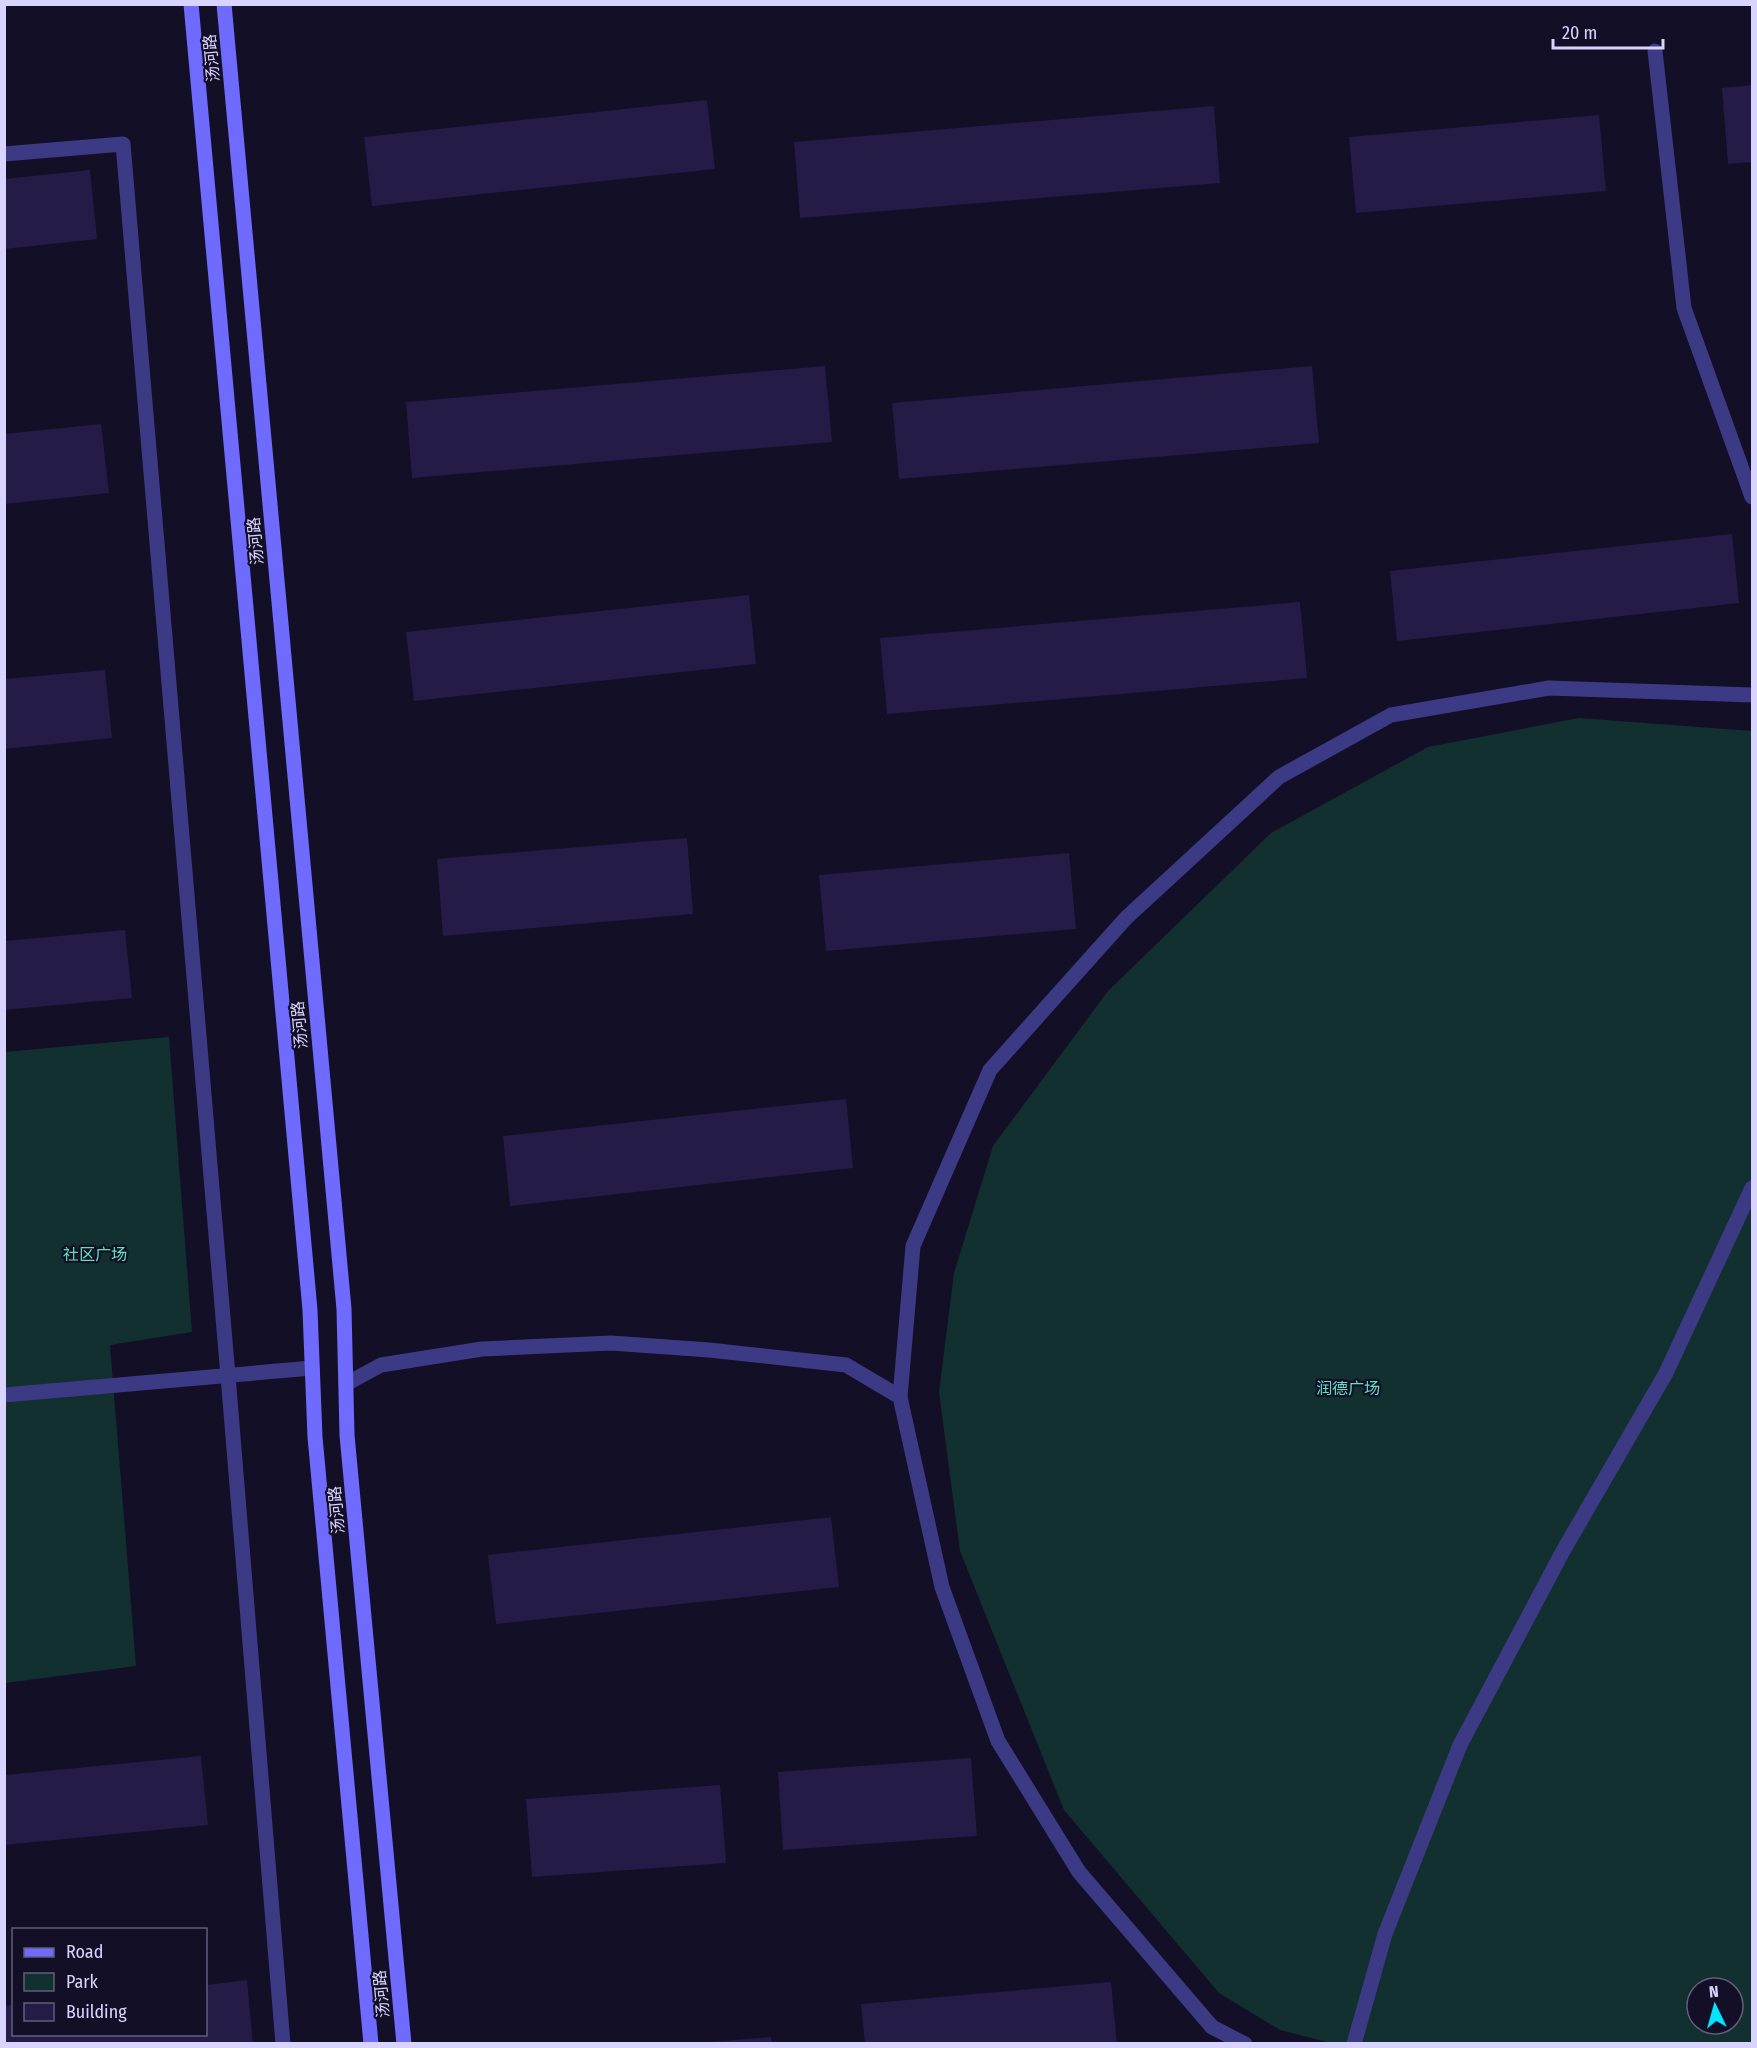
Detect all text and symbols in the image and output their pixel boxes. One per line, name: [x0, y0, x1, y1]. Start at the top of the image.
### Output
scale bar: [1553, 12, 1662, 50]
text: 20 m: [1562, 22, 1597, 44]
street label: 汤河路: [200, 33, 223, 83]
street label: 汤河路: [244, 516, 267, 566]
street label: 汤河路: [288, 1000, 311, 1050]
park label: 社区广场: [63, 1245, 127, 1264]
park label: 润德广场: [1316, 1379, 1380, 1398]
street label: 汤河路: [325, 1485, 348, 1535]
legend: [12, 1928, 207, 2036]
text: Road: [66, 1941, 103, 1963]
street label: 汤河路: [370, 1969, 393, 2019]
text: Park: [66, 1971, 99, 1993]
north arrow: [1685, 1976, 1745, 2036]
text: N: [1708, 1982, 1719, 2001]
text: Building: [66, 2001, 127, 2023]

